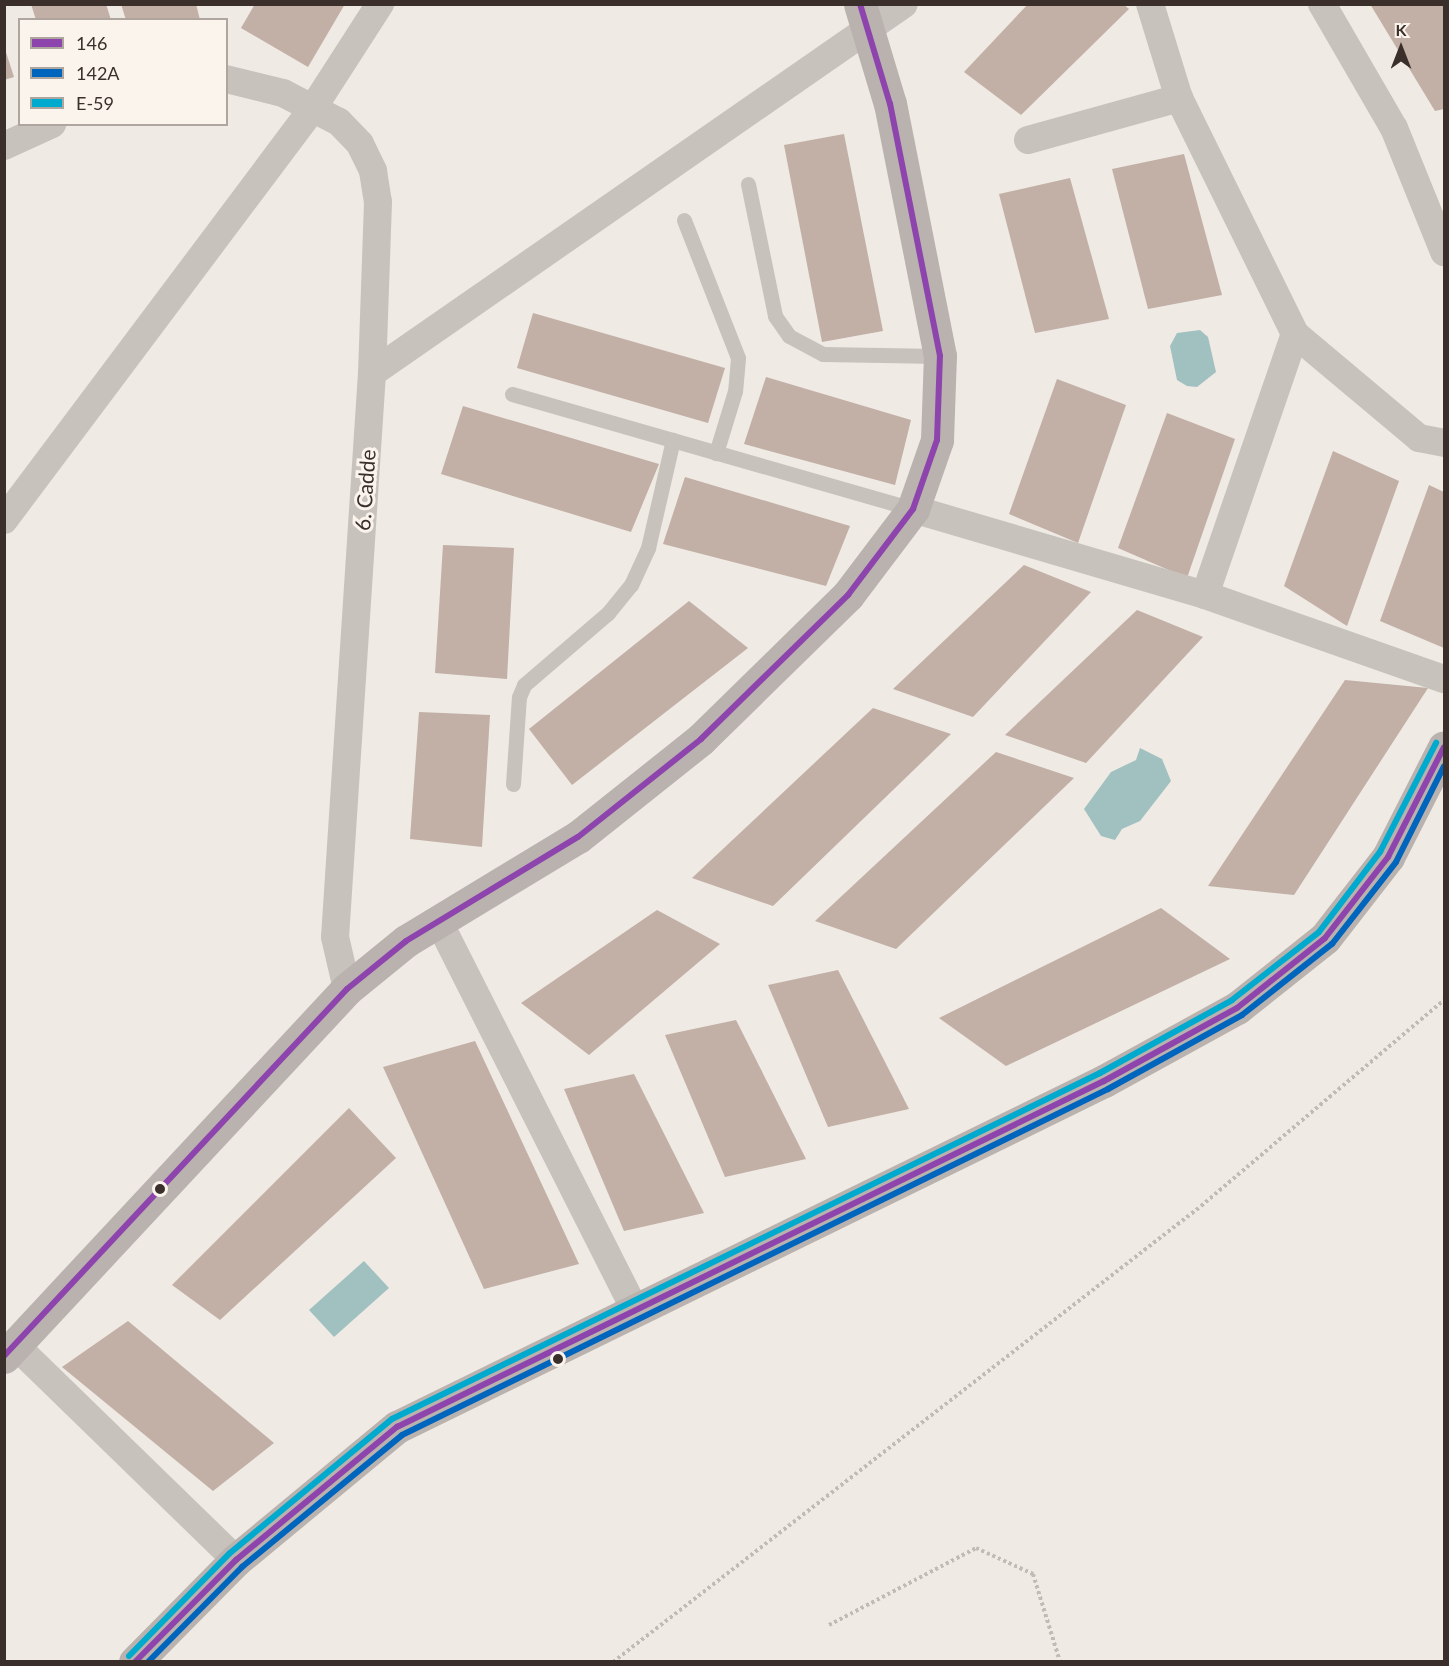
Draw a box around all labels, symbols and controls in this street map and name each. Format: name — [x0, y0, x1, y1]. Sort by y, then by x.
legend — [18, 18, 228, 126]
north arrow — [1371, 18, 1431, 78]
text: K — [1396, 20, 1406, 39]
text: 146 — [76, 32, 107, 54]
text: 142A — [76, 62, 120, 84]
text: E-59 — [76, 92, 114, 114]
street label: 6. Cadde — [350, 448, 380, 532]
unlabelled marker — [154, 1183, 166, 1195]
unlabelled marker — [552, 1353, 564, 1365]

